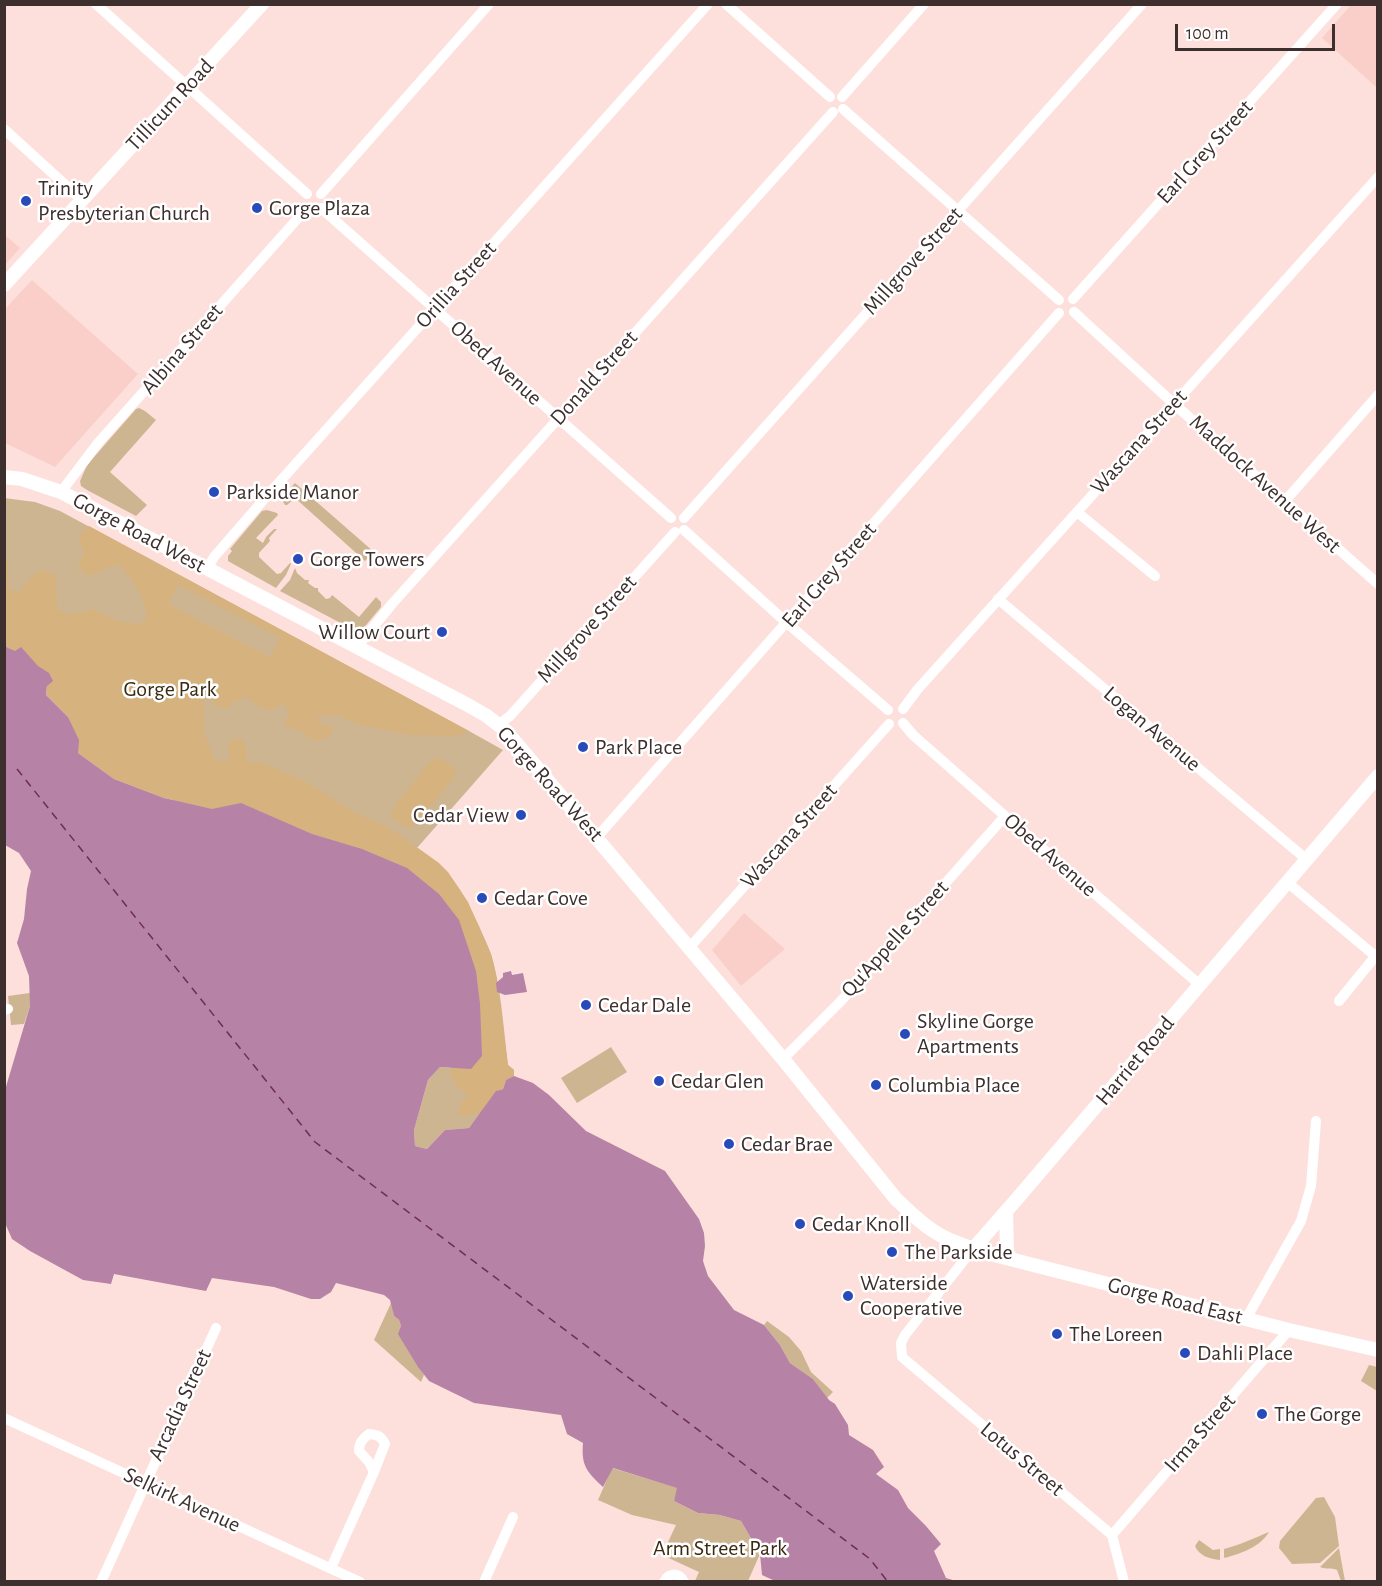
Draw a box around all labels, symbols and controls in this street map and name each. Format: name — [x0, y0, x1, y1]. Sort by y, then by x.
scale bar — [1178, 12, 1338, 50]
text: 100 m — [1186, 25, 1229, 43]
street label: Tillicum Road — [121, 53, 219, 157]
street label: Earl Grey Street — [1151, 94, 1259, 210]
place label: Trinity Presbyterian Church — [38, 175, 210, 226]
marker: Trinity Presbyterian Church — [19, 194, 33, 208]
place label: Gorge Plaza — [269, 195, 370, 221]
marker: Gorge Plaza — [250, 201, 264, 215]
street label: Millgrove Street — [858, 201, 968, 321]
street label: Orillia Street — [410, 236, 502, 334]
street label: Albina Street — [135, 298, 229, 400]
street label: Obed Avenue — [445, 315, 547, 411]
street label: Donald Street — [545, 325, 643, 431]
street label: Wascana Street — [1085, 384, 1193, 500]
street label: Maddock Avenue West — [1184, 409, 1346, 559]
place label: Parkside Manor — [226, 479, 359, 505]
marker: Parkside Manor — [207, 485, 221, 499]
street label: Gorge Road West — [68, 487, 210, 579]
street label: Earl Grey Street — [776, 517, 882, 633]
place label: Gorge Towers — [310, 546, 425, 572]
marker: Gorge Towers — [291, 552, 305, 566]
street label: Millgrove Street — [532, 569, 642, 689]
place label: Willow Court — [318, 619, 430, 645]
marker: Willow Court — [435, 625, 449, 639]
park label: Gorge Park — [124, 676, 216, 702]
street label: Logan Avenue — [1098, 681, 1206, 777]
street label: Gorge Road West — [491, 721, 609, 847]
place label: Park Place — [595, 734, 682, 760]
marker: Park Place — [576, 740, 590, 754]
street label: Wascana Street — [735, 778, 843, 894]
place label: Cedar View — [413, 802, 509, 828]
street label: Obed Avenue — [998, 807, 1102, 903]
marker: Cedar View — [514, 808, 528, 822]
street label: Qu'Appelle Street — [836, 875, 954, 1003]
place label: Cedar Cove — [494, 885, 588, 911]
marker: Cedar Cove — [475, 891, 489, 905]
place label: Cedar Dale — [598, 992, 691, 1018]
marker: Cedar Dale — [579, 998, 593, 1012]
place label: Skyline Gorge Apartments — [917, 1008, 1034, 1060]
street label: Harriet Road — [1090, 1011, 1180, 1111]
marker: Skyline Gorge Apartments — [898, 1027, 912, 1041]
place label: Cedar Glen — [671, 1068, 764, 1094]
place label: Columbia Place — [888, 1072, 1020, 1098]
marker: Cedar Glen — [652, 1074, 666, 1088]
marker: Columbia Place — [869, 1078, 883, 1092]
place label: Cedar Brae — [741, 1131, 833, 1157]
marker: Cedar Brae — [722, 1137, 736, 1151]
place label: Cedar Knoll — [812, 1211, 910, 1237]
marker: Cedar Knoll — [793, 1217, 807, 1231]
place label: The Parkside — [904, 1239, 1013, 1265]
marker: The Parkside — [885, 1245, 899, 1259]
place label: Waterside Cooperative — [860, 1270, 962, 1322]
street label: Gorge Road East — [1105, 1272, 1245, 1330]
marker: Waterside Cooperative — [841, 1289, 855, 1303]
place label: The Loreen — [1069, 1321, 1163, 1347]
marker: The Loreen — [1050, 1327, 1064, 1341]
place label: Dahli Place — [1197, 1340, 1293, 1366]
street label: Arcadia Street — [143, 1345, 217, 1465]
marker: Dahli Place — [1178, 1346, 1192, 1360]
street label: Irma Street — [1159, 1388, 1241, 1478]
place label: The Gorge — [1274, 1401, 1361, 1427]
marker: The Gorge — [1255, 1407, 1269, 1421]
street label: Lotus Street — [975, 1416, 1069, 1502]
street label: Selkirk Avenue — [119, 1461, 245, 1539]
park label: Arm Street Park — [653, 1535, 787, 1561]

